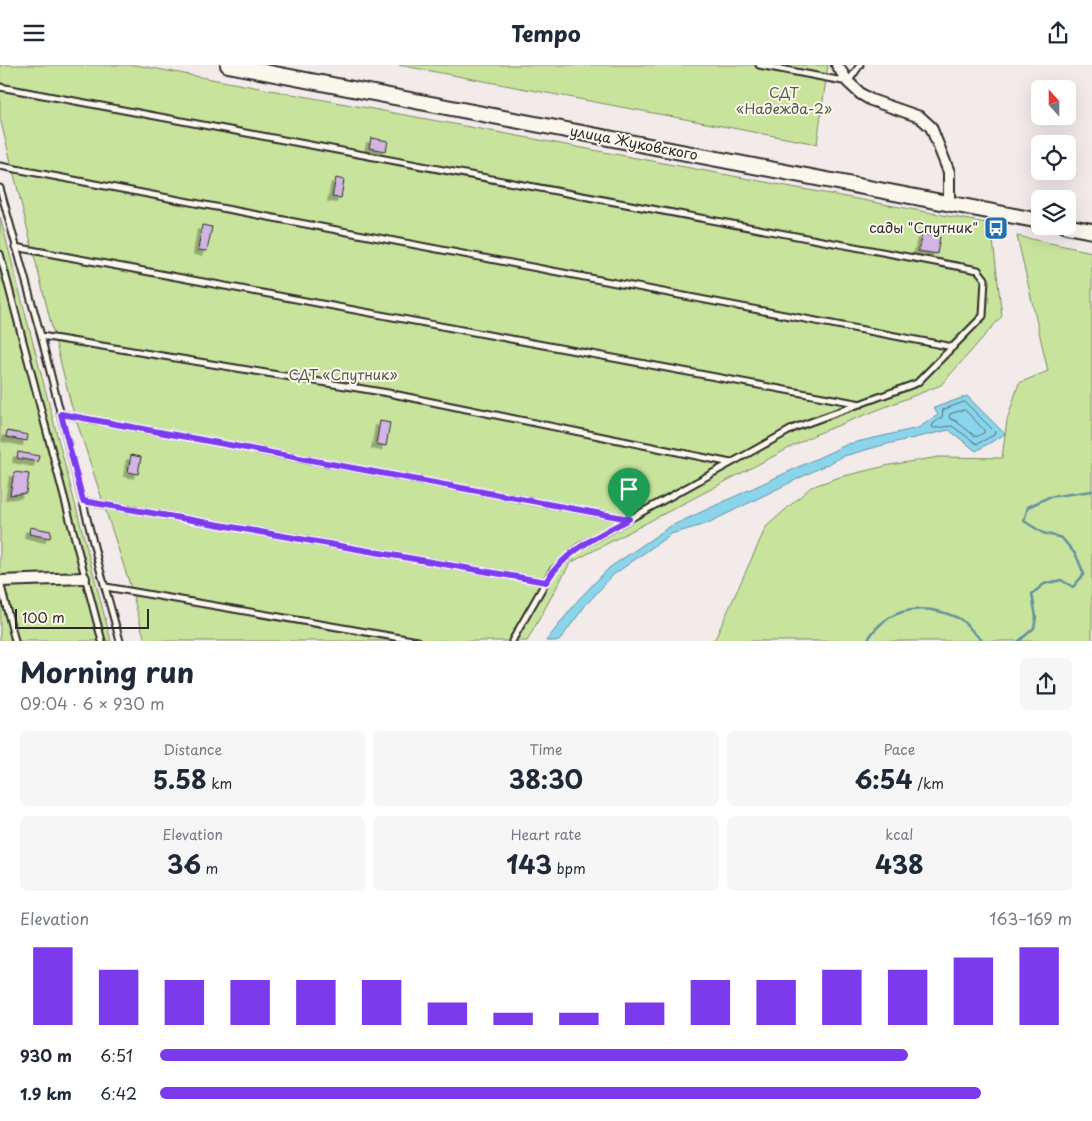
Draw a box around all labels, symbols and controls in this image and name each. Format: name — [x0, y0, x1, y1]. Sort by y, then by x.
text: Tempo — [511, 16, 581, 49]
icon: menu — [20, 19, 48, 47]
icon: share — [1044, 19, 1072, 47]
north arrow — [1031, 80, 1076, 125]
map controls — [1031, 80, 1076, 235]
park label: СДТ «Надежда-2» — [736, 82, 832, 119]
street label: улица Жуковского — [568, 120, 700, 165]
button: locate — [1031, 135, 1076, 180]
button: layers — [1031, 190, 1076, 235]
bus stop icon: сады "Спутник" — [983, 215, 1009, 241]
place label: сады "Спутник" — [869, 217, 978, 238]
park label: СДТ «Спутник» — [289, 364, 397, 385]
pin — [608, 468, 650, 519]
icon: arrive — [615, 475, 643, 503]
scale bar — [15, 606, 149, 629]
text: 100 m — [22, 607, 65, 628]
text: Morning run — [20, 650, 194, 693]
button: share — [1020, 658, 1072, 710]
text: 09:04 · 6 × 930 m — [20, 691, 164, 715]
text: Distance — [163, 739, 222, 760]
text: Time — [529, 739, 563, 760]
text: Pace — [884, 739, 915, 760]
text: 5.58 — [153, 760, 207, 798]
text: 38:30 — [509, 760, 583, 798]
text: 6:54 — [855, 760, 913, 798]
text: km — [207, 773, 232, 794]
text: /km — [913, 773, 944, 794]
text: Elevation — [162, 824, 223, 845]
text: Heart rate — [511, 824, 581, 845]
text: kcal — [885, 824, 913, 845]
text: 36 — [167, 845, 201, 883]
text: 143 — [506, 845, 552, 883]
text: 438 — [875, 845, 924, 883]
text: m — [201, 858, 218, 879]
text: bpm — [552, 858, 586, 879]
text: Elevation — [20, 906, 89, 930]
text: 163–169 m — [989, 906, 1072, 930]
text: 930 m — [20, 1043, 72, 1067]
text: 6:51 — [100, 1043, 133, 1067]
text: 1.9 km — [20, 1081, 72, 1105]
text: 6:42 — [100, 1081, 137, 1105]

